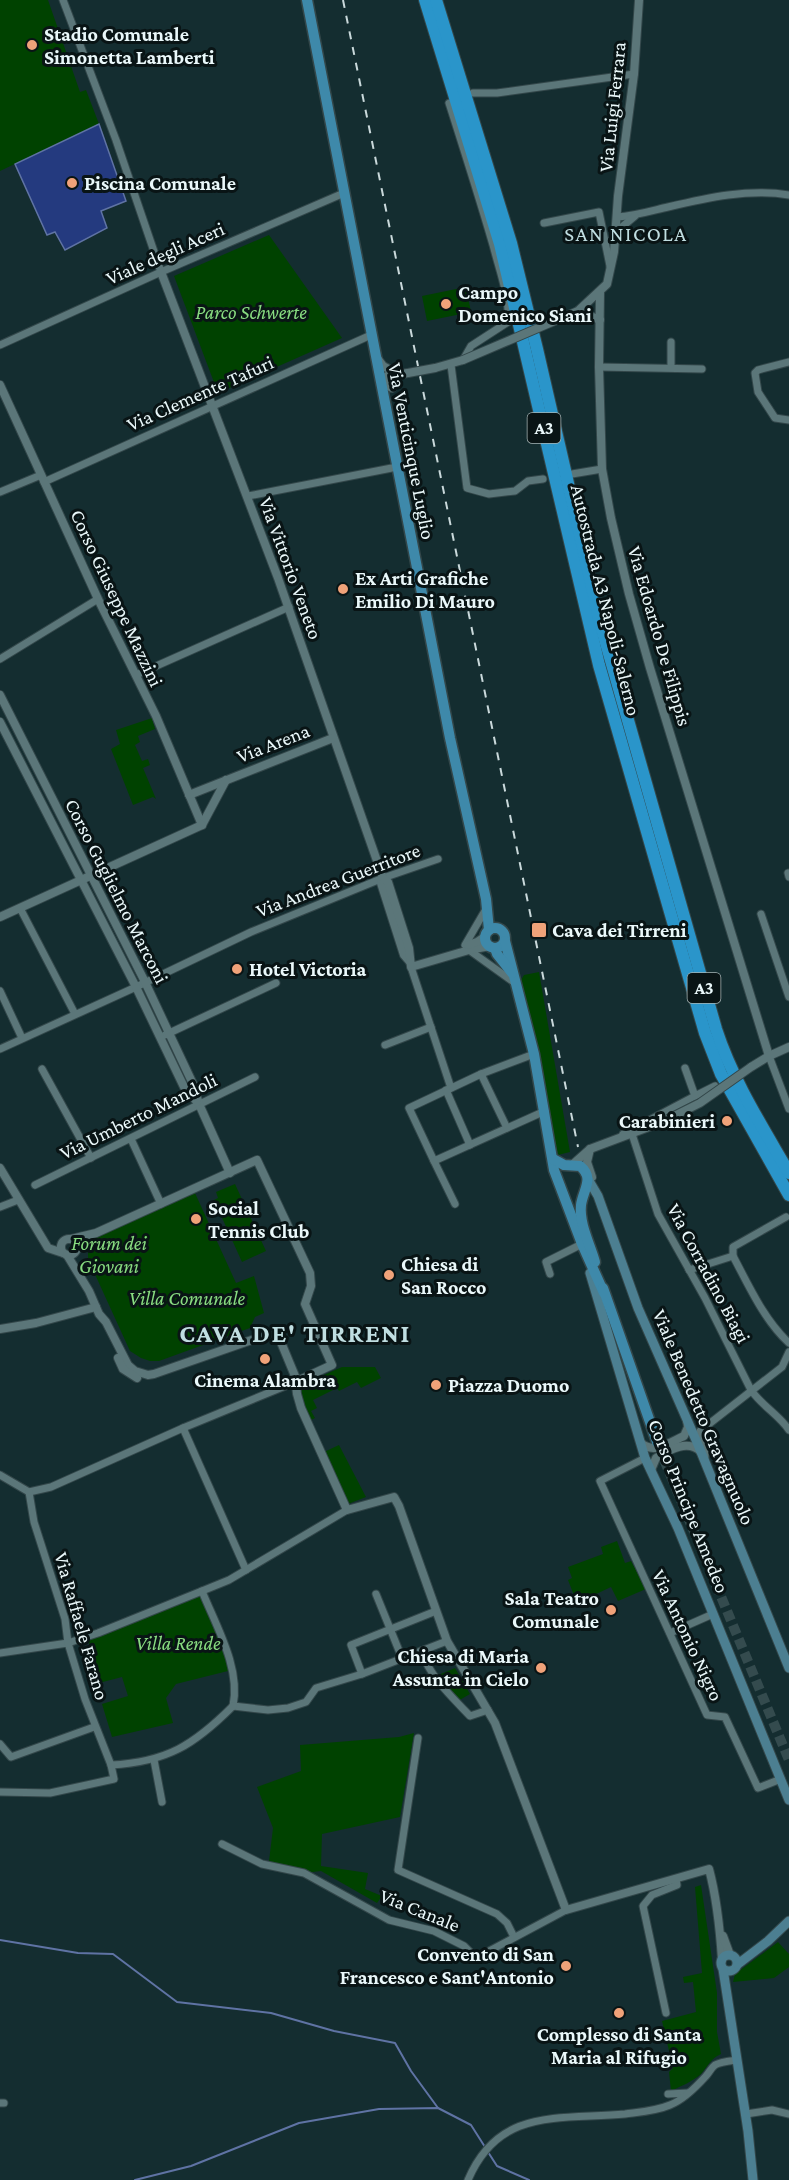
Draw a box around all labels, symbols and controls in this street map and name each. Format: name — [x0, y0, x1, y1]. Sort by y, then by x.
place label: Stadio Comunale Simonetta Lamberti — [44, 23, 215, 68]
marker: Stadio Comunale Simonetta Lamberti — [25, 38, 39, 52]
street label: Via Luigi Ferrara — [594, 41, 631, 173]
place label: Piscina Comunale — [84, 172, 236, 194]
marker: Piscina Comunale — [65, 176, 79, 190]
street label: Viale degli Aceri — [102, 217, 228, 290]
district label: SAN NICOLA — [564, 222, 688, 246]
place label: Campo Domenico Siani — [458, 281, 592, 326]
marker: Campo Domenico Siani — [439, 297, 453, 311]
park label: Parco Schwerte — [195, 301, 307, 323]
street label: Via Clemente Tafuri — [123, 351, 277, 435]
street label: Via Venticinque Luglio — [383, 361, 440, 541]
road number: A3 — [528, 413, 560, 443]
street label: Autostrada A3 Napoli-Salerno — [566, 482, 645, 718]
street label: Via Vittorio Veneto — [255, 494, 327, 642]
street label: Corso Giuseppe Mazzini — [65, 506, 168, 690]
street label: Via Edoardo De Filippis — [623, 543, 696, 729]
place label: Ex Arti Grafiche Emilio Di Mauro — [355, 567, 495, 612]
marker: Ex Arti Grafiche Emilio Di Mauro — [336, 582, 350, 596]
street label: Via Arena — [234, 719, 312, 767]
street label: Corso Guglielmo Marconi — [60, 795, 173, 987]
street label: Via Andrea Guerritore — [253, 839, 423, 921]
place label: Cava dei Tirreni — [552, 919, 687, 941]
marker: Cava dei Tirreni — [530, 921, 548, 939]
place label: Hotel Victoria — [249, 958, 367, 980]
marker: Hotel Victoria — [230, 962, 244, 976]
road number: A3 — [688, 973, 720, 1003]
street label: Via Umberto Mandoli — [56, 1068, 220, 1164]
place label: Carabinieri — [619, 1110, 715, 1132]
marker: Carabinieri — [720, 1114, 734, 1128]
place label: Social Tennis Club — [208, 1197, 310, 1242]
street label: Via Corradino Biagi — [662, 1200, 755, 1347]
marker: Social Tennis Club — [189, 1212, 203, 1226]
park label: Forum dei Giovani — [71, 1232, 147, 1277]
place label: Chiesa di San Rocco — [401, 1253, 487, 1298]
marker: Chiesa di San Rocco — [382, 1268, 396, 1282]
park label: Villa Comunale — [129, 1287, 246, 1309]
street label: Viale Benedetto Gravagnuolo — [648, 1306, 759, 1528]
district label: CAVA DE' TIRRENI — [179, 1319, 411, 1348]
marker: Cinema Alambra — [258, 1352, 272, 1366]
place label: Cinema Alambra — [194, 1369, 336, 1391]
place label: Piazza Duomo — [448, 1374, 569, 1396]
marker: Piazza Duomo — [429, 1378, 443, 1392]
street label: Corso Principe Amedeo — [643, 1416, 734, 1596]
street label: Via Raffaele Farano — [50, 1550, 114, 1702]
street label: Via Antonio Nigro — [647, 1566, 728, 1705]
place label: Sala Teatro Comunale — [505, 1587, 599, 1632]
marker: Sala Teatro Comunale — [604, 1603, 618, 1617]
park label: Villa Rende — [136, 1632, 221, 1654]
place label: Chiesa di Maria Assunta in Cielo — [392, 1645, 529, 1690]
marker: Chiesa di Maria Assunta in Cielo — [534, 1661, 548, 1675]
street label: Via Canale — [377, 1884, 463, 1936]
place label: Convento di San Francesco e Sant'Antonio — [340, 1943, 555, 1988]
marker: Convento di San Francesco e Sant'Antonio — [559, 1959, 573, 1973]
marker: Complesso di Santa Maria al Rifugio — [612, 2006, 626, 2020]
place label: Complesso di Santa Maria al Rifugio — [537, 2023, 702, 2068]

